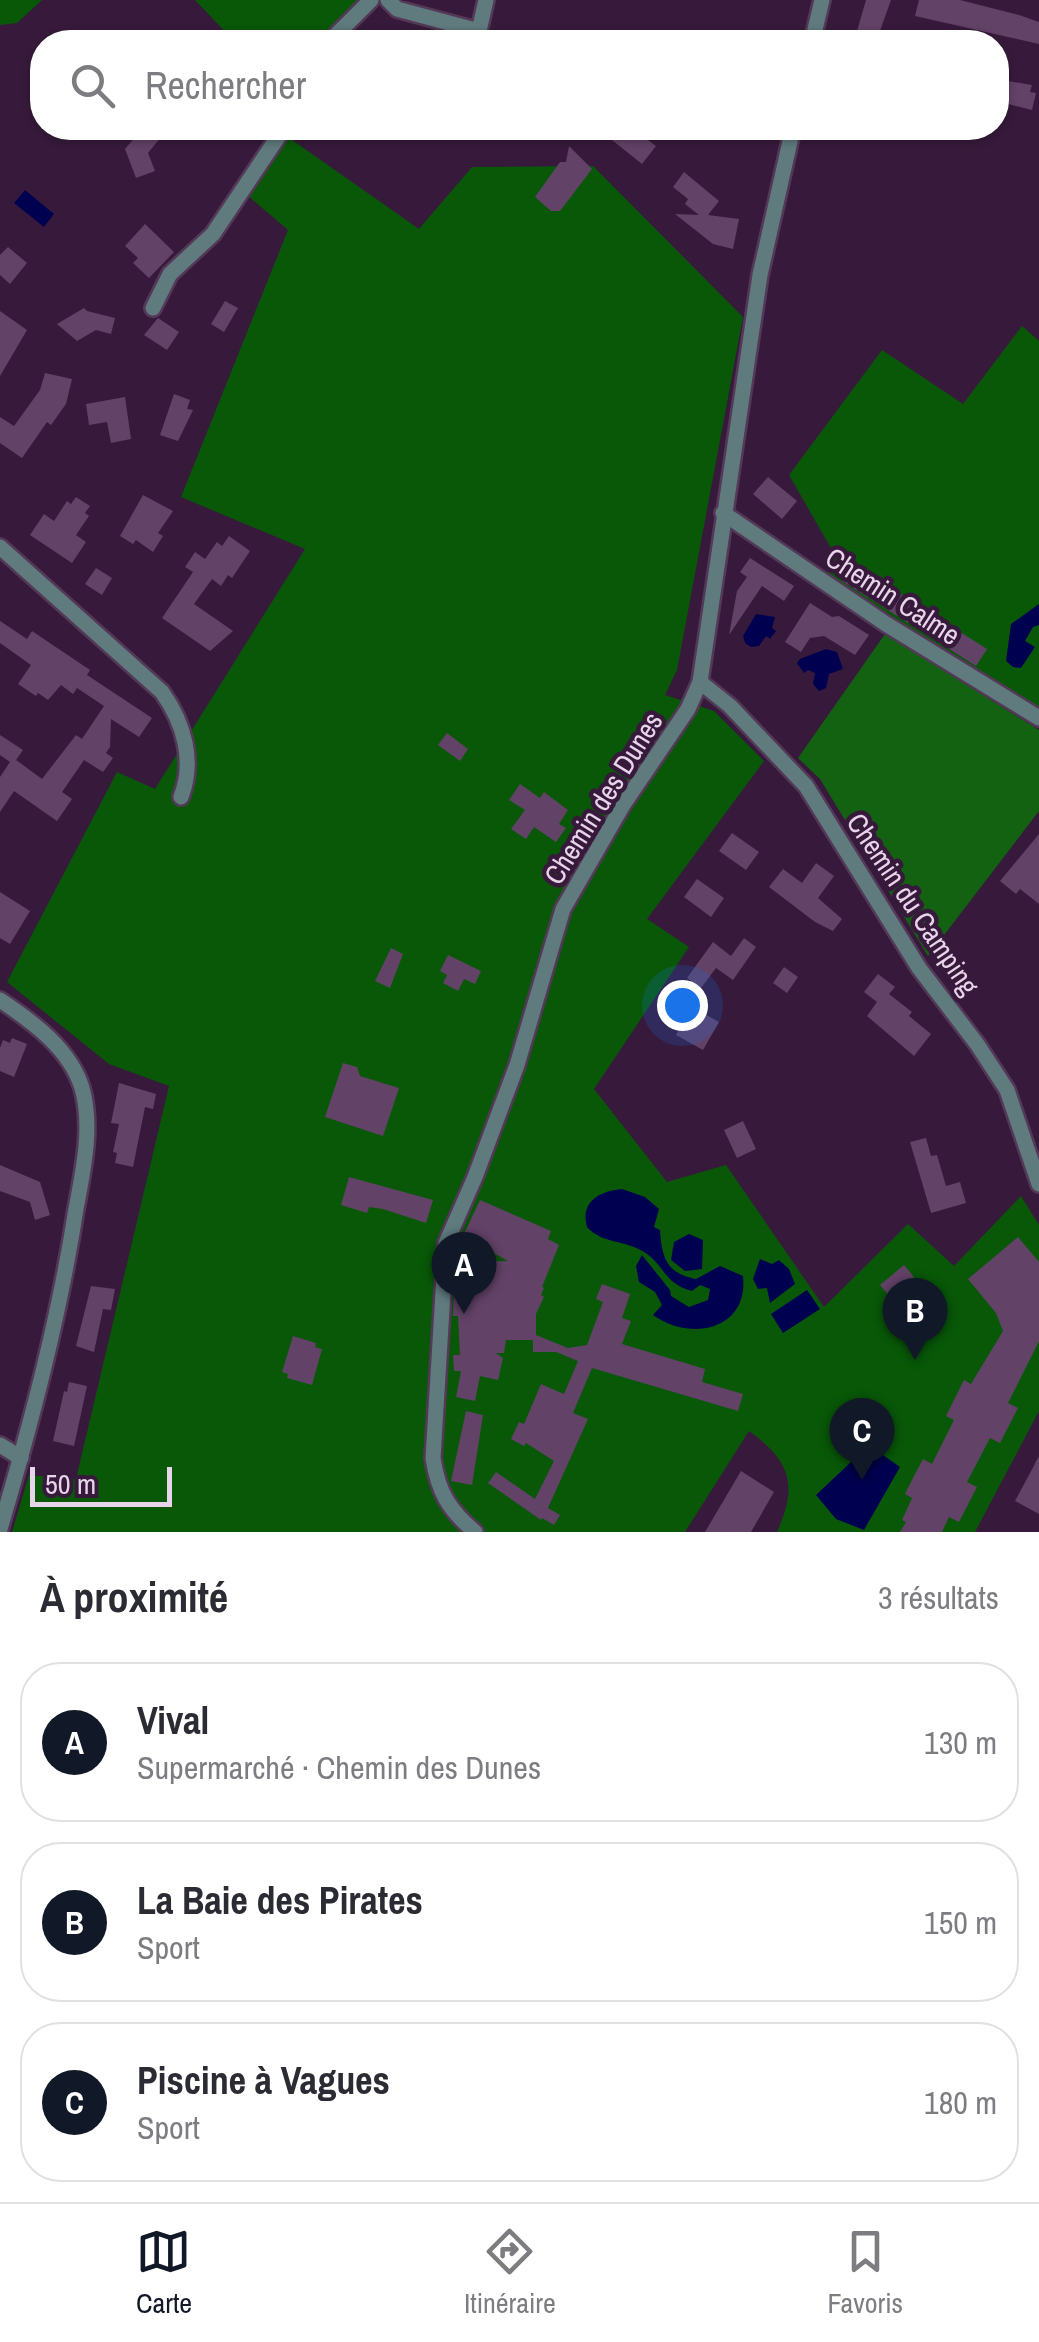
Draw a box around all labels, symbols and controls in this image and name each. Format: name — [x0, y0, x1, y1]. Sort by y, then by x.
search box — [30, 30, 1009, 140]
icon: search — [65, 58, 120, 113]
text: Rechercher — [145, 60, 306, 111]
street label: Chemin Calme — [818, 538, 968, 654]
street label: Chemin des Dunes — [535, 705, 671, 891]
street label: Chemin du Camping — [838, 806, 988, 1003]
your location — [657, 980, 708, 1031]
pin: A — [432, 1232, 496, 1314]
pin: B — [882, 1278, 948, 1360]
pin: C — [830, 1398, 894, 1480]
scale bar — [30, 1462, 172, 1506]
text: 50 m — [45, 1465, 96, 1503]
text: À proximité — [40, 1569, 228, 1625]
text: 3 résultats — [878, 1576, 999, 1619]
text: Vival — [137, 1695, 209, 1746]
text: A — [65, 1721, 84, 1764]
text: 130 m — [924, 1721, 997, 1764]
text: Supermarché · Chemin des Dunes — [137, 1746, 541, 1789]
text: La Baie des Pirates — [137, 1875, 423, 1926]
text: B — [65, 1901, 84, 1944]
text: 150 m — [924, 1901, 997, 1944]
text: Sport — [137, 1926, 200, 1969]
text: Piscine à Vagues — [137, 2055, 390, 2106]
text: C — [65, 2081, 84, 2124]
text: 180 m — [924, 2081, 997, 2124]
text: Sport — [137, 2106, 200, 2149]
tab: Carte — [136, 2224, 192, 2322]
tab: Itinéraire — [464, 2224, 556, 2322]
tab: Favoris — [828, 2224, 903, 2322]

